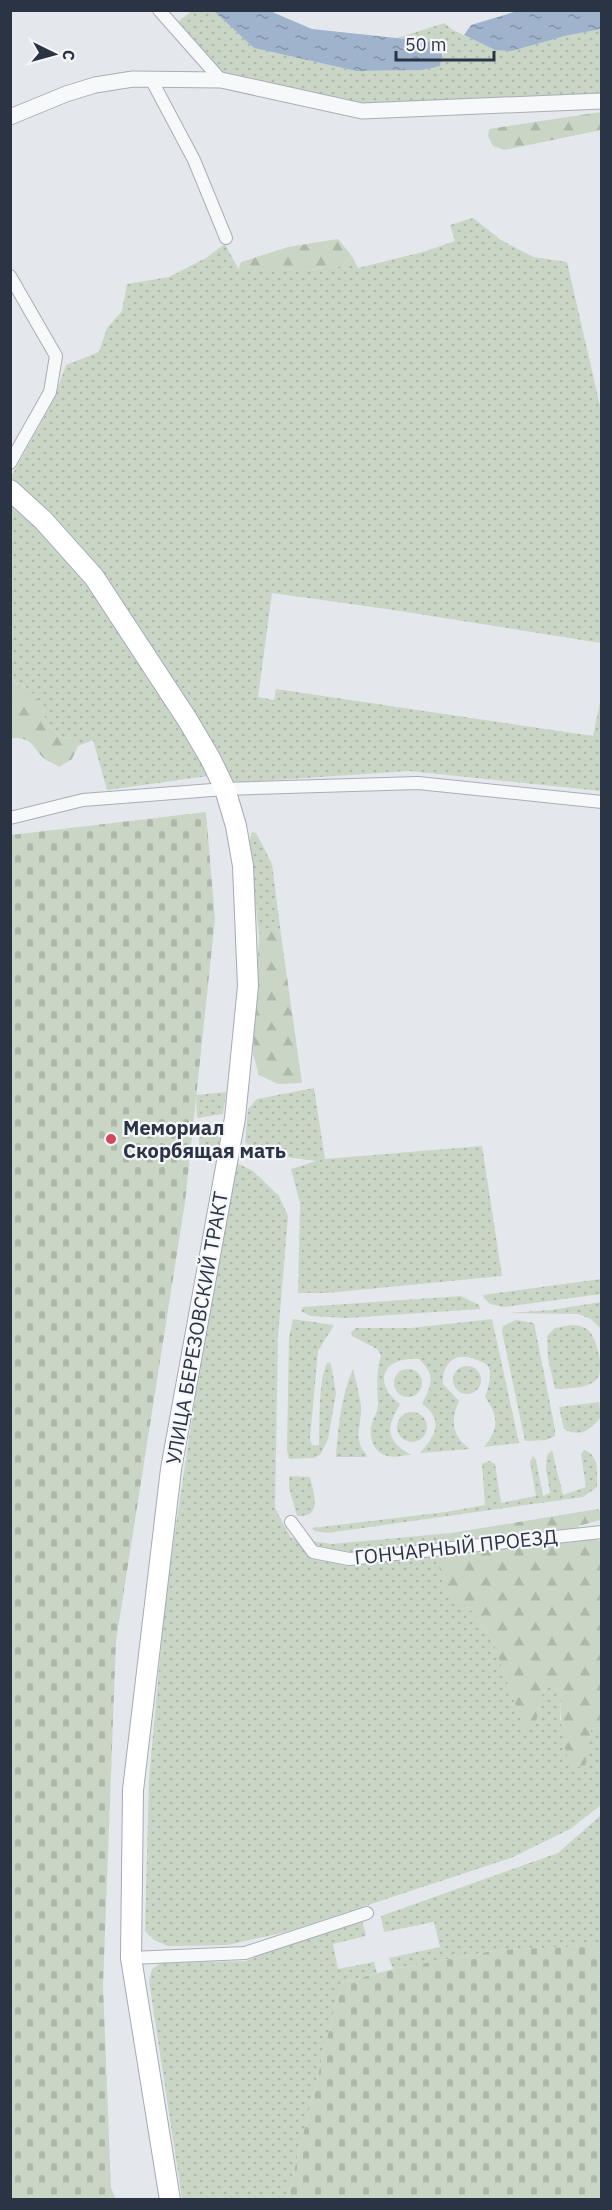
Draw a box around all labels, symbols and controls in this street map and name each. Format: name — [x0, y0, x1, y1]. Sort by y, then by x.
north arrow — [24, 24, 84, 84]
scale bar — [396, 24, 494, 62]
text: 50 m — [405, 33, 447, 56]
text: С — [59, 49, 79, 61]
place label: Мемориал Скорбящая мать — [123, 1114, 286, 1164]
marker: Мемориал Скорбящая мать — [104, 1132, 118, 1146]
street label: УЛИЦА БЕРЕЗОВСКИЙ ТРАКТ — [159, 1189, 234, 1467]
street label: ГОНЧАРНЫЙ ПРОЕЗД — [353, 1522, 559, 1571]

